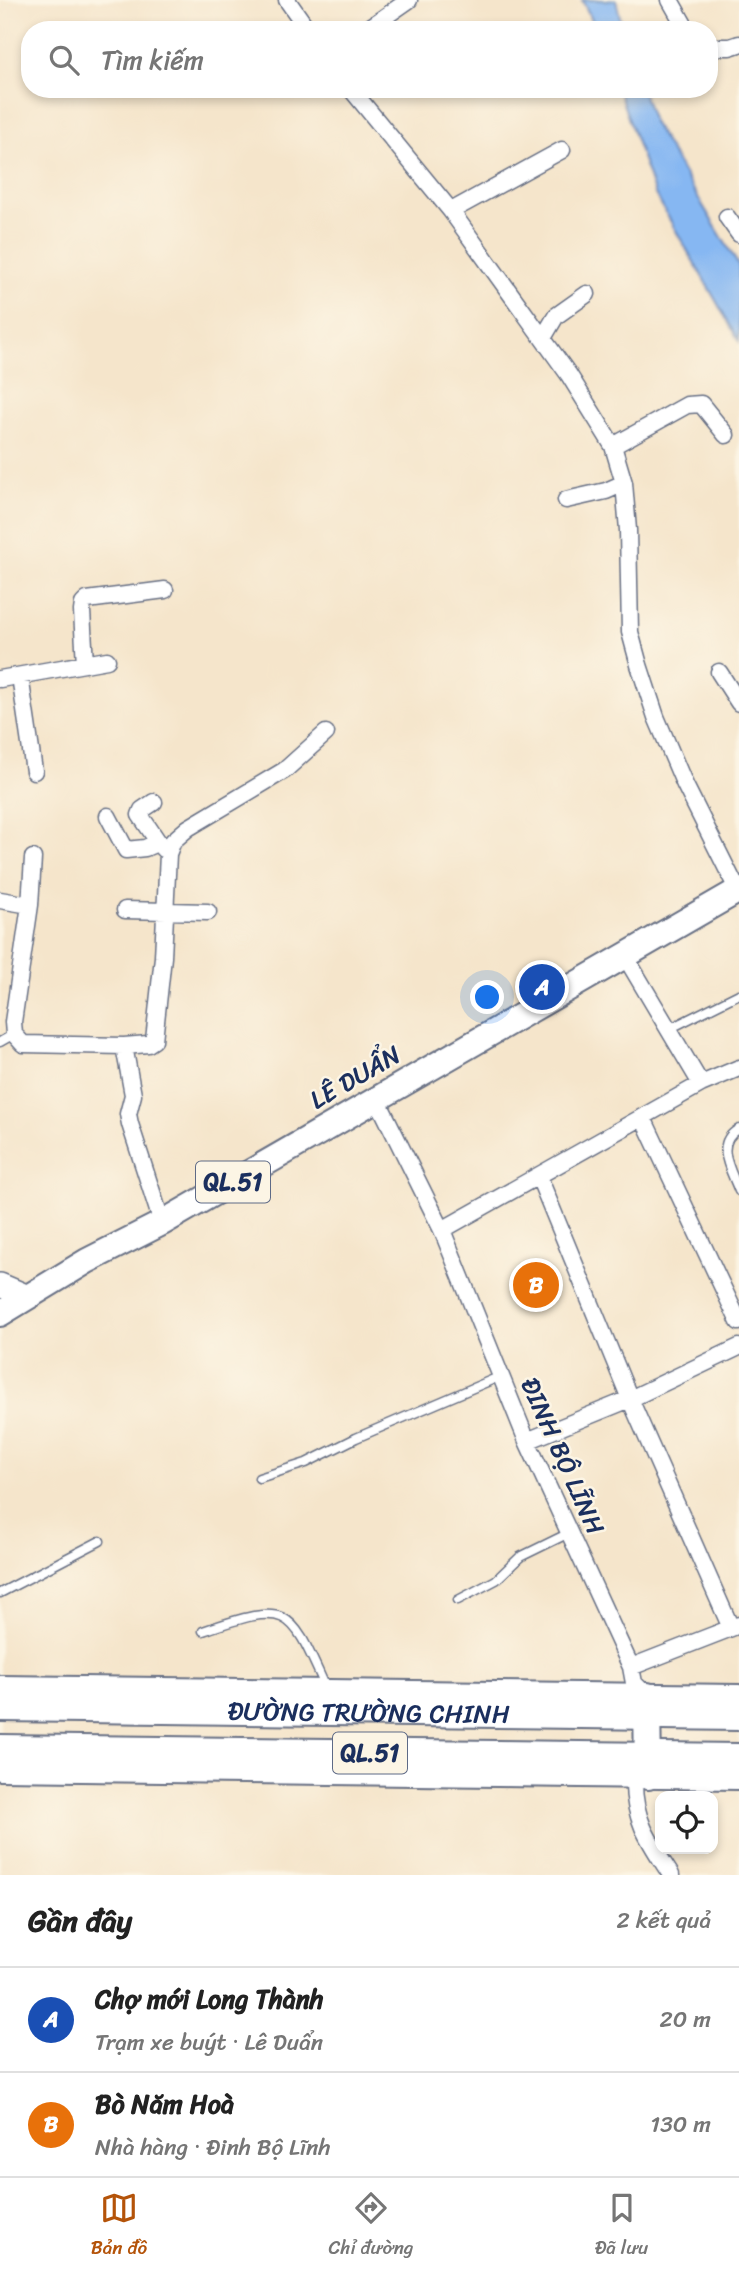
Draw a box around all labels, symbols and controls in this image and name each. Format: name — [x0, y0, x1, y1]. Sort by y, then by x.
search box — [21, 21, 718, 98]
text: Tìm kiếm — [101, 37, 204, 83]
icon: search — [45, 41, 83, 79]
pin: A — [519, 961, 565, 1013]
your location — [470, 980, 504, 1014]
street label: LÊ DUẨN — [300, 1032, 410, 1122]
road number: QL.51 — [196, 1162, 270, 1202]
pin: B — [513, 1259, 559, 1311]
street label: ĐINH BỘ LĨNH — [508, 1370, 618, 1542]
street label: ĐƯỜNG TRƯỜNG CHINH — [228, 1688, 510, 1737]
road number: QL.51 — [333, 1732, 407, 1773]
map controls — [655, 1791, 718, 1854]
button: locate — [655, 1791, 718, 1854]
text: Gần đây — [28, 1894, 132, 1948]
text: 2 kết quả — [617, 1900, 711, 1941]
text: Chợ mới Long Thành — [95, 1976, 323, 2022]
text: A — [43, 1999, 59, 2040]
text: 20 m — [660, 1999, 711, 2040]
text: Trạm xe buýt · Lê Duẩn — [95, 2022, 323, 2063]
text: Bò Năm Hoà — [95, 2081, 234, 2127]
text: B — [44, 2104, 58, 2145]
text: 130 m — [650, 2104, 711, 2145]
text: Nhà hàng · Đinh Bộ Lĩnh — [95, 2127, 330, 2168]
tab: Bản đồ — [91, 2189, 147, 2264]
tab: Chỉ đường — [329, 2189, 413, 2264]
tab: Đã lưu — [595, 2189, 648, 2264]

